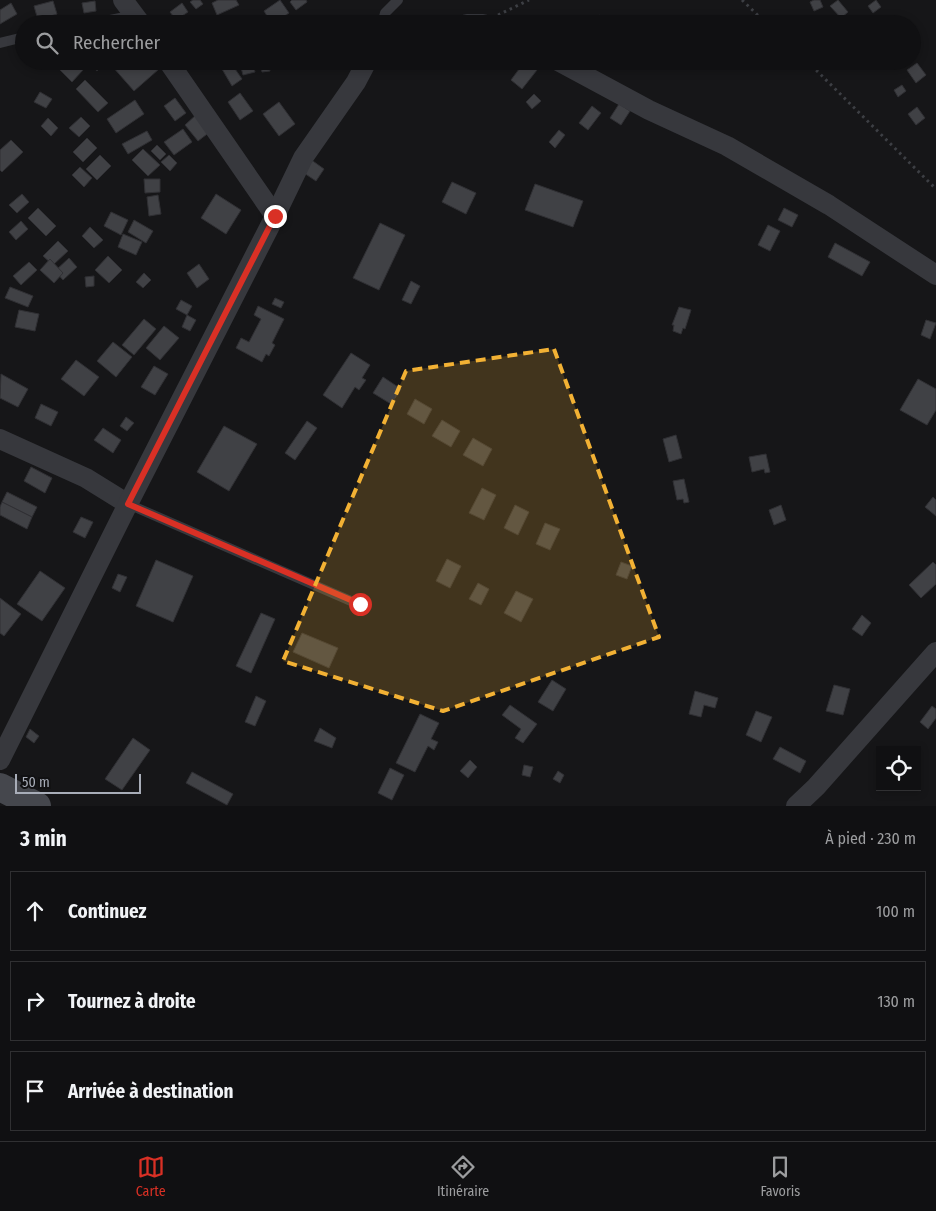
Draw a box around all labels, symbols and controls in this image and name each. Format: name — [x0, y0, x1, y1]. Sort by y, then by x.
search box — [15, 15, 921, 70]
icon: search — [33, 29, 61, 57]
text: Rechercher — [73, 31, 160, 54]
route end — [264, 205, 287, 228]
route start — [349, 593, 372, 616]
map controls — [876, 746, 921, 791]
button: locate — [876, 746, 921, 791]
scale bar — [15, 771, 141, 794]
text: 50 m — [22, 774, 50, 791]
text: 3 min — [20, 826, 67, 852]
text: À pied · 230 m — [825, 829, 916, 848]
icon: ahead — [21, 897, 49, 925]
text: Continuez — [68, 900, 147, 923]
text: 100 m — [876, 902, 915, 921]
icon: right — [21, 987, 49, 1015]
text: Tournez à droite — [68, 990, 196, 1013]
text: 130 m — [877, 992, 915, 1011]
icon: arrive — [21, 1077, 49, 1105]
text: Arrivée à destination — [68, 1080, 234, 1103]
tab: Carte — [136, 1153, 166, 1200]
tab: Itinéraire — [437, 1153, 489, 1200]
tab: Favoris — [760, 1153, 800, 1200]

